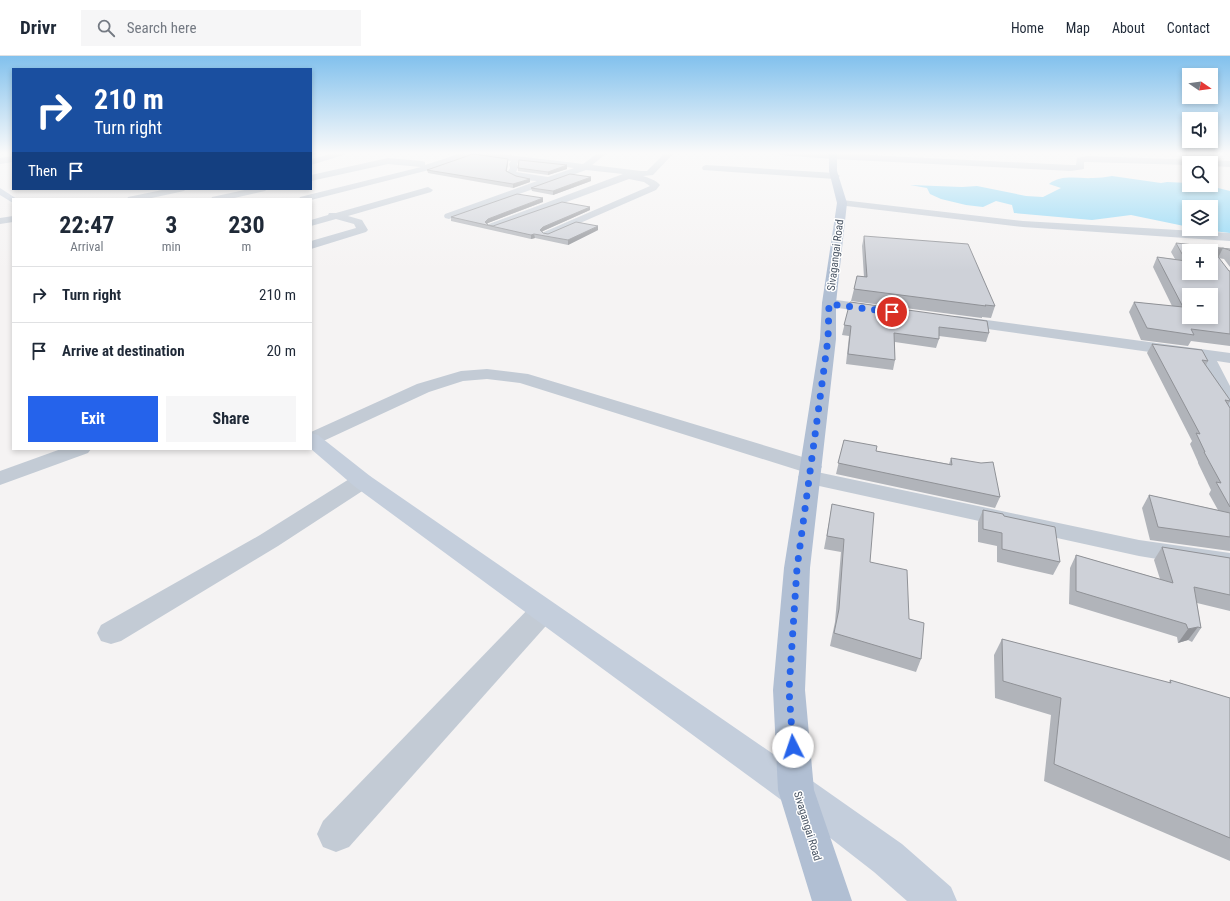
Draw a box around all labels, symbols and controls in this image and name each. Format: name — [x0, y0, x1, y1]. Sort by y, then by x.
search box — [81, 10, 361, 46]
text: Drivr — [20, 16, 57, 39]
icon: search — [95, 17, 117, 39]
text: Search here — [127, 19, 196, 37]
text: Home — [1011, 20, 1044, 36]
text: Map — [1066, 20, 1090, 36]
text: About — [1112, 20, 1145, 36]
text: Contact — [1167, 20, 1210, 36]
north arrow — [1182, 68, 1218, 104]
map controls — [1182, 68, 1218, 324]
text: 210 m — [94, 83, 164, 116]
icon: right — [28, 84, 80, 136]
button: sound — [1182, 112, 1218, 148]
text: Turn right — [94, 117, 162, 138]
button: search — [1182, 156, 1218, 192]
icon: arrive — [65, 160, 87, 182]
text: Then — [28, 162, 57, 180]
button: layers — [1182, 200, 1218, 236]
text: 22:47 — [59, 211, 114, 239]
text: 3 — [165, 211, 177, 239]
text: 230 — [228, 211, 265, 239]
street label: Sivagangai Road — [825, 219, 846, 292]
text: Arrival — [70, 239, 103, 254]
text: min — [162, 239, 181, 254]
text: m — [242, 239, 251, 254]
button: + — [1182, 244, 1218, 280]
icon: right — [28, 284, 50, 306]
text: Turn right — [62, 286, 121, 304]
text: 210 m — [259, 286, 296, 304]
button: − — [1182, 288, 1218, 324]
pin — [875, 295, 909, 329]
icon: arrive — [881, 301, 903, 323]
icon: arrive — [28, 340, 50, 362]
text: Arrive at destination — [62, 342, 185, 360]
text: 20 m — [266, 342, 296, 360]
button: Exit — [28, 396, 158, 442]
button: Share — [166, 396, 296, 442]
position arrow — [772, 726, 814, 768]
street label: Sivagangai Road — [791, 790, 824, 862]

